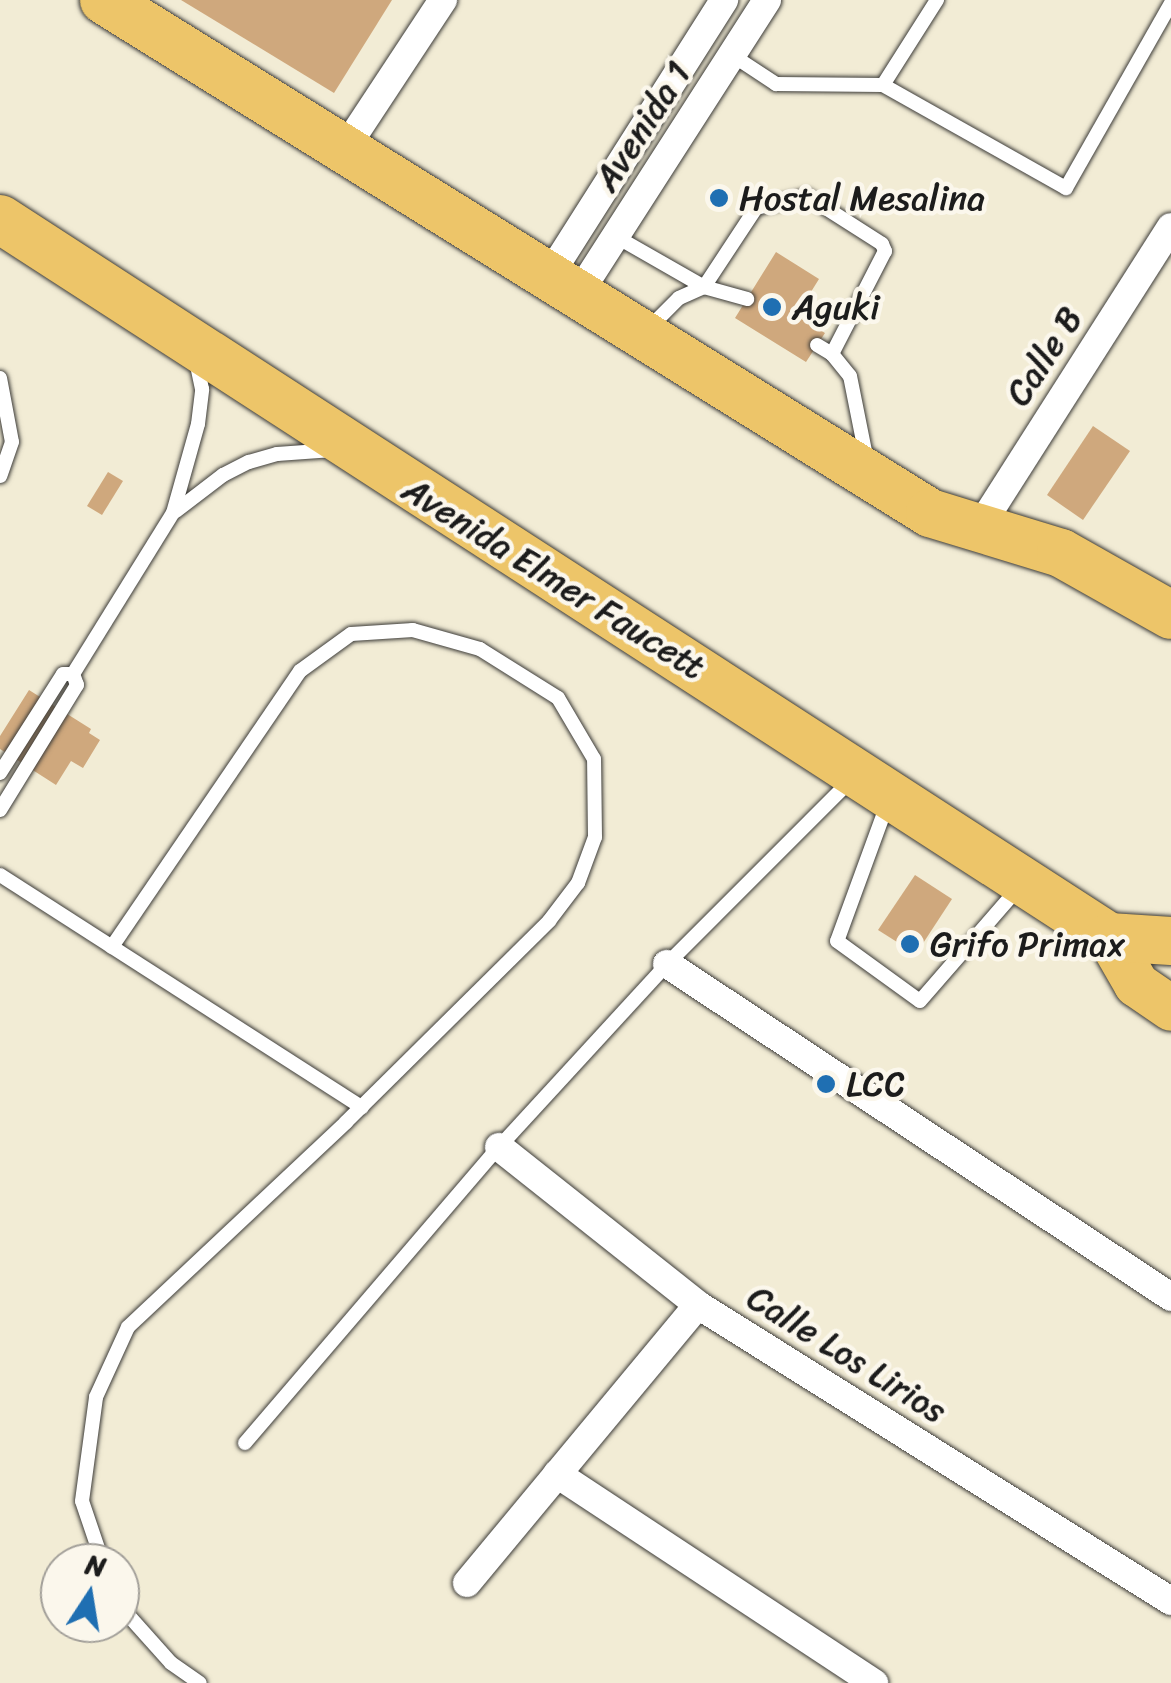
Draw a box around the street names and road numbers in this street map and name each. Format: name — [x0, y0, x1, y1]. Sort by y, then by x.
street label: Avenida 1 — [585, 53, 699, 199]
street label: Calle B — [997, 299, 1091, 413]
street label: Avenida Elmer Faucett — [396, 468, 712, 688]
street label: Calle Los Lirios — [739, 1276, 955, 1432]

